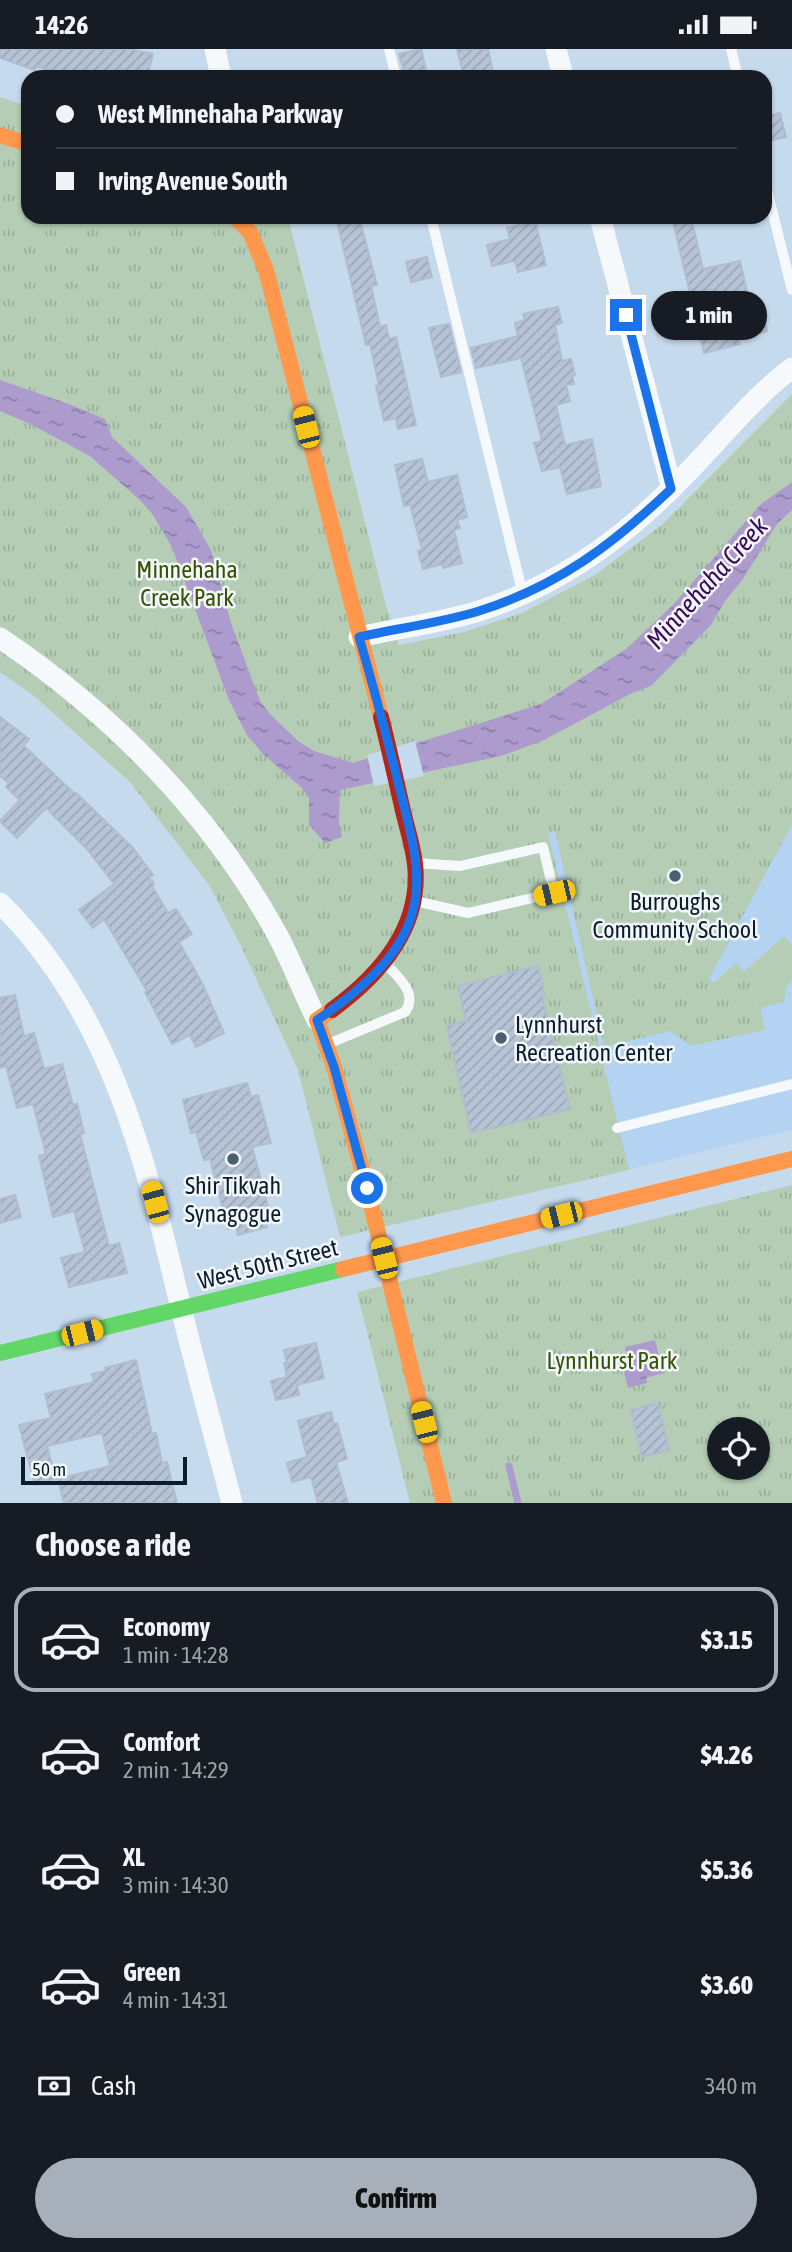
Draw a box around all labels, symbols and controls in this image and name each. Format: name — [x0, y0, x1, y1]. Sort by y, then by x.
text: 14:26 — [35, 10, 89, 40]
text: West Minnehaha Parkway — [98, 99, 343, 129]
text: Irving Avenue South — [98, 166, 288, 196]
callout: 1 min — [650, 291, 766, 339]
route end — [610, 299, 642, 331]
text: 1 min — [686, 302, 732, 328]
car — [291, 404, 322, 450]
water label: Minnehaha Creek — [640, 511, 774, 655]
park label: Minnehaha Creek Park — [136, 556, 238, 611]
marker: Burroughs Community School — [667, 868, 683, 884]
car — [532, 878, 577, 908]
place label: Burroughs Community School — [593, 888, 758, 943]
place label: Lynnhurst Recreation Center — [515, 1011, 673, 1066]
marker: Lynnhurst Recreation Center — [493, 1030, 509, 1046]
marker: Shir Tikvah Synagogue — [225, 1151, 241, 1167]
place label: Shir Tikvah Synagogue — [185, 1172, 281, 1227]
route start — [351, 1172, 383, 1204]
car — [140, 1179, 171, 1225]
car — [539, 1200, 584, 1230]
street label: West 50th Street — [195, 1234, 341, 1294]
car — [369, 1235, 400, 1281]
car — [60, 1318, 105, 1348]
park label: Lynnhurst Park — [547, 1347, 678, 1374]
car — [409, 1399, 440, 1445]
map controls — [707, 1417, 770, 1480]
button: locate — [707, 1417, 770, 1480]
scale bar — [21, 1454, 187, 1486]
text: 50 m — [32, 1458, 66, 1480]
text: Choose a ride — [35, 1526, 191, 1563]
icon: car — [39, 1608, 102, 1671]
text: Economy — [123, 1612, 210, 1642]
text: $3.15 — [701, 1625, 753, 1655]
text: 1 min · 14:28 — [123, 1642, 229, 1668]
icon: car — [39, 1723, 102, 1786]
text: Comfort — [123, 1727, 200, 1757]
text: $4.26 — [701, 1740, 753, 1770]
text: 2 min · 14:29 — [123, 1757, 229, 1783]
icon: car — [39, 1838, 102, 1901]
text: XL — [123, 1842, 145, 1872]
text: $5.36 — [701, 1855, 753, 1885]
text: 3 min · 14:30 — [123, 1872, 229, 1898]
icon: car — [39, 1953, 102, 2016]
text: Green — [123, 1957, 181, 1987]
text: $3.60 — [701, 1970, 753, 2000]
text: 4 min · 14:31 — [123, 1987, 229, 2013]
icon: cash — [35, 2067, 73, 2105]
text: Cash — [91, 2071, 137, 2101]
text: 340 m — [705, 2073, 757, 2099]
button: Confirm — [35, 2158, 757, 2238]

